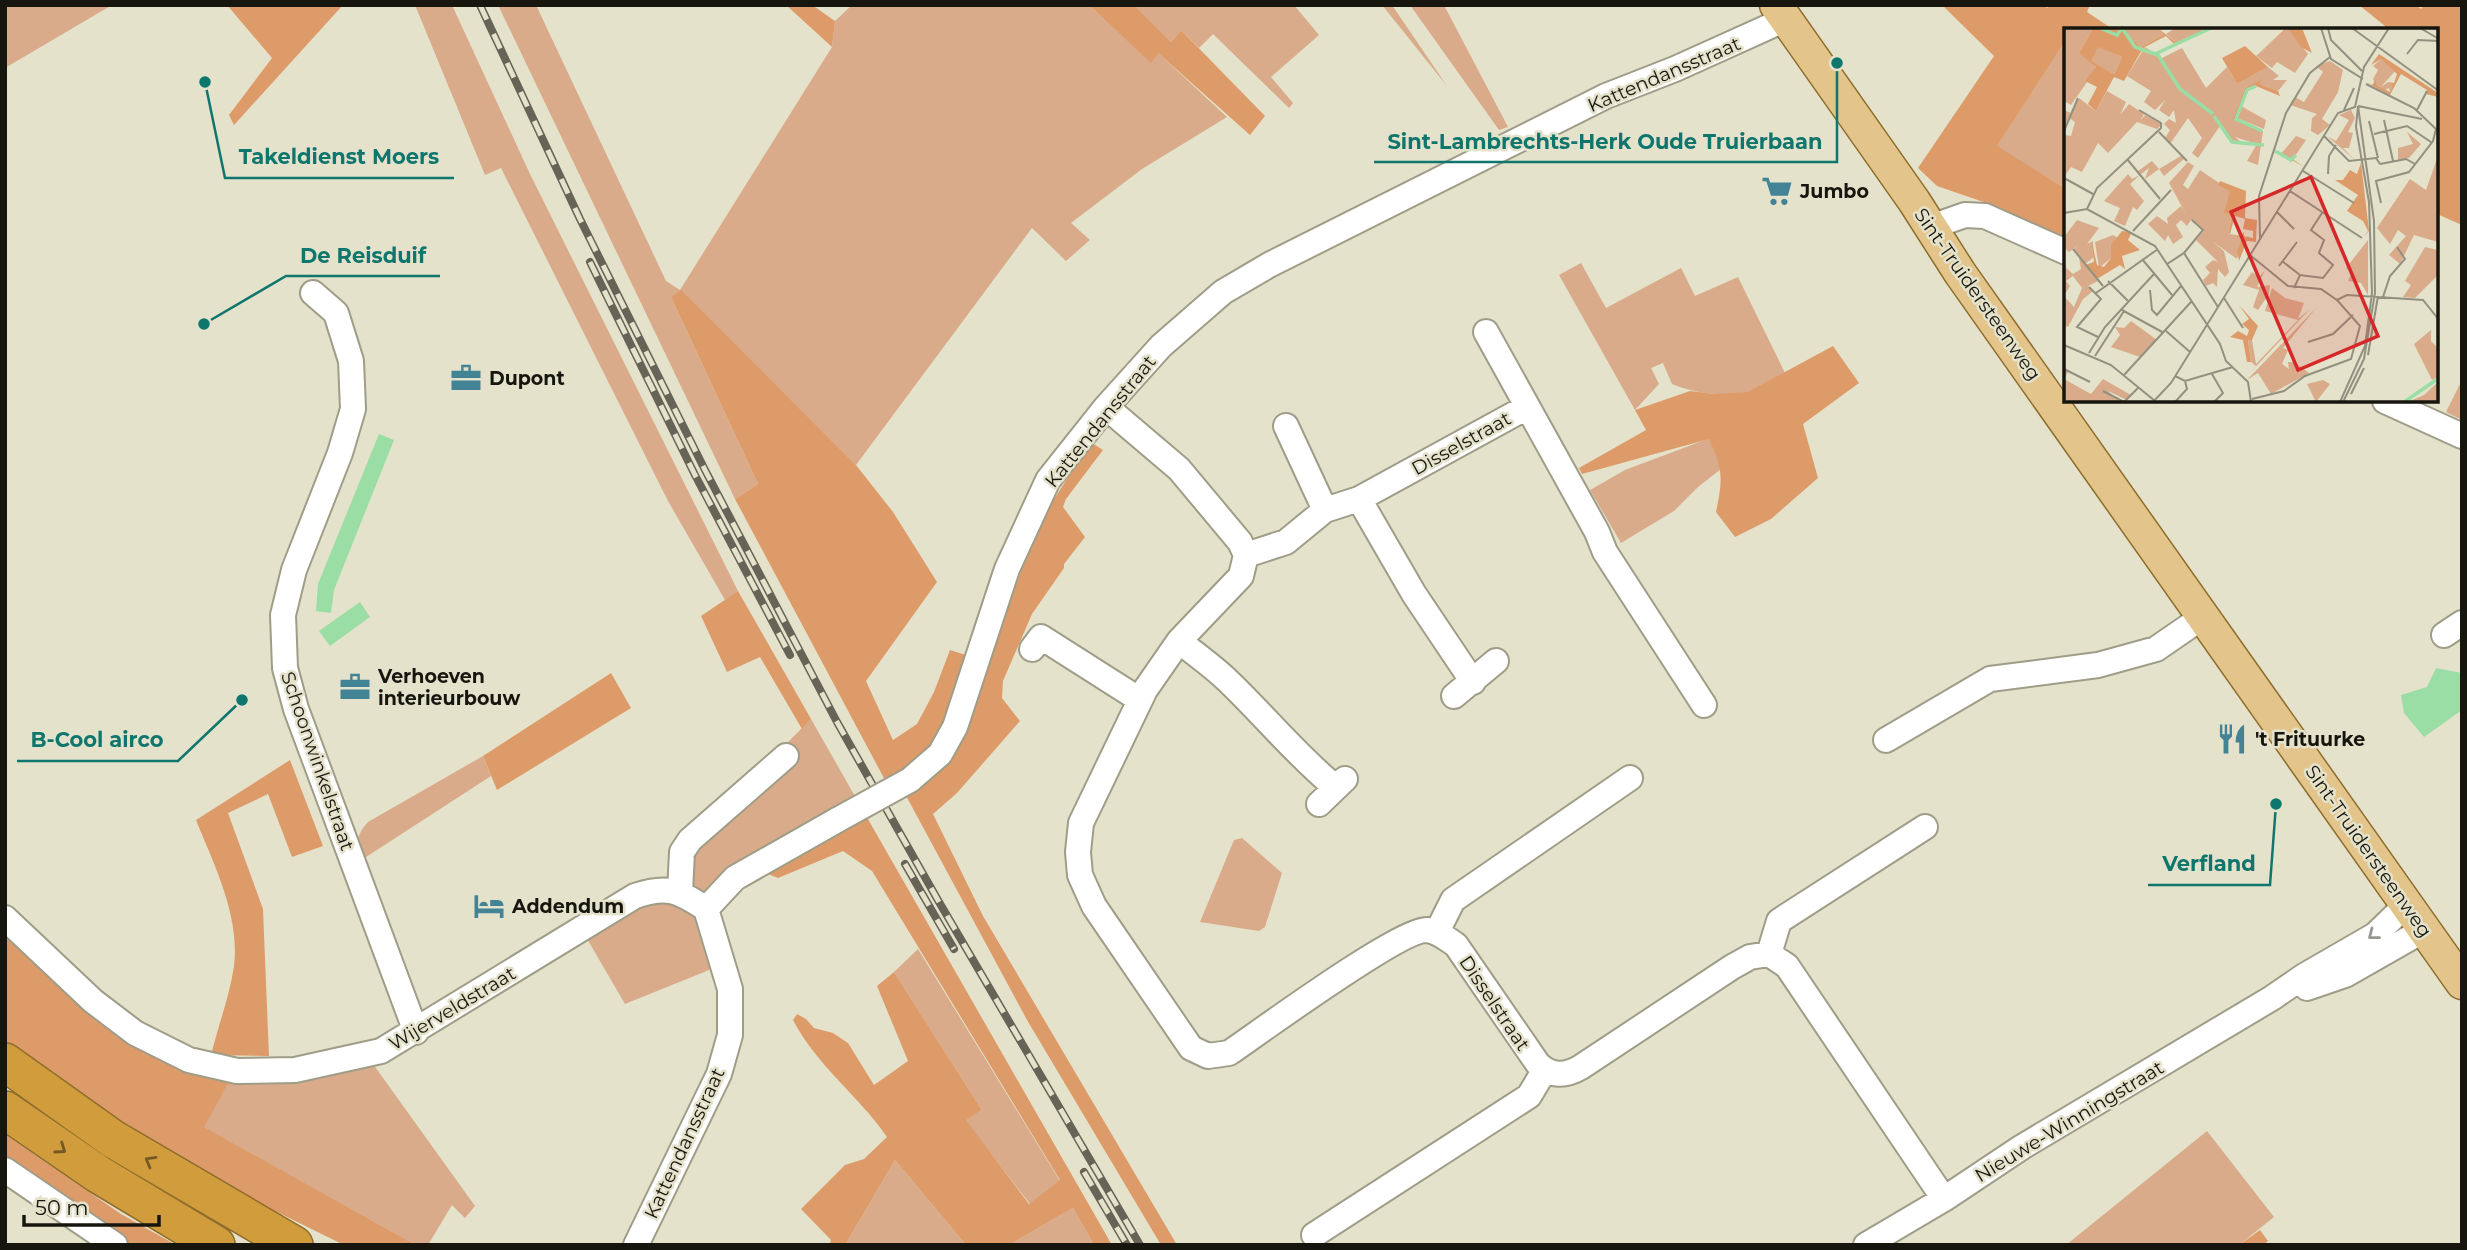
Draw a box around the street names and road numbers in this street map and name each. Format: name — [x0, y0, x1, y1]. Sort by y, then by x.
street label: Kattendansstraat — [1584, 32, 1744, 117]
street label: Sint-Truidersteenweg — [1909, 204, 2046, 385]
street label: Kattendansstraat — [1040, 350, 1161, 492]
street label: Disselstraat — [1408, 407, 1515, 480]
street label: Schoonwinkelstraat — [276, 669, 359, 854]
street label: Sint-Truidersteenweg — [2300, 761, 2437, 942]
street label: Disselstraat — [1454, 951, 1535, 1056]
street label: Wijerveldstraat — [385, 961, 520, 1055]
street label: Nieuwe-Winningstraat — [1971, 1056, 2168, 1187]
street label: Kattendansstraat — [639, 1064, 730, 1222]

